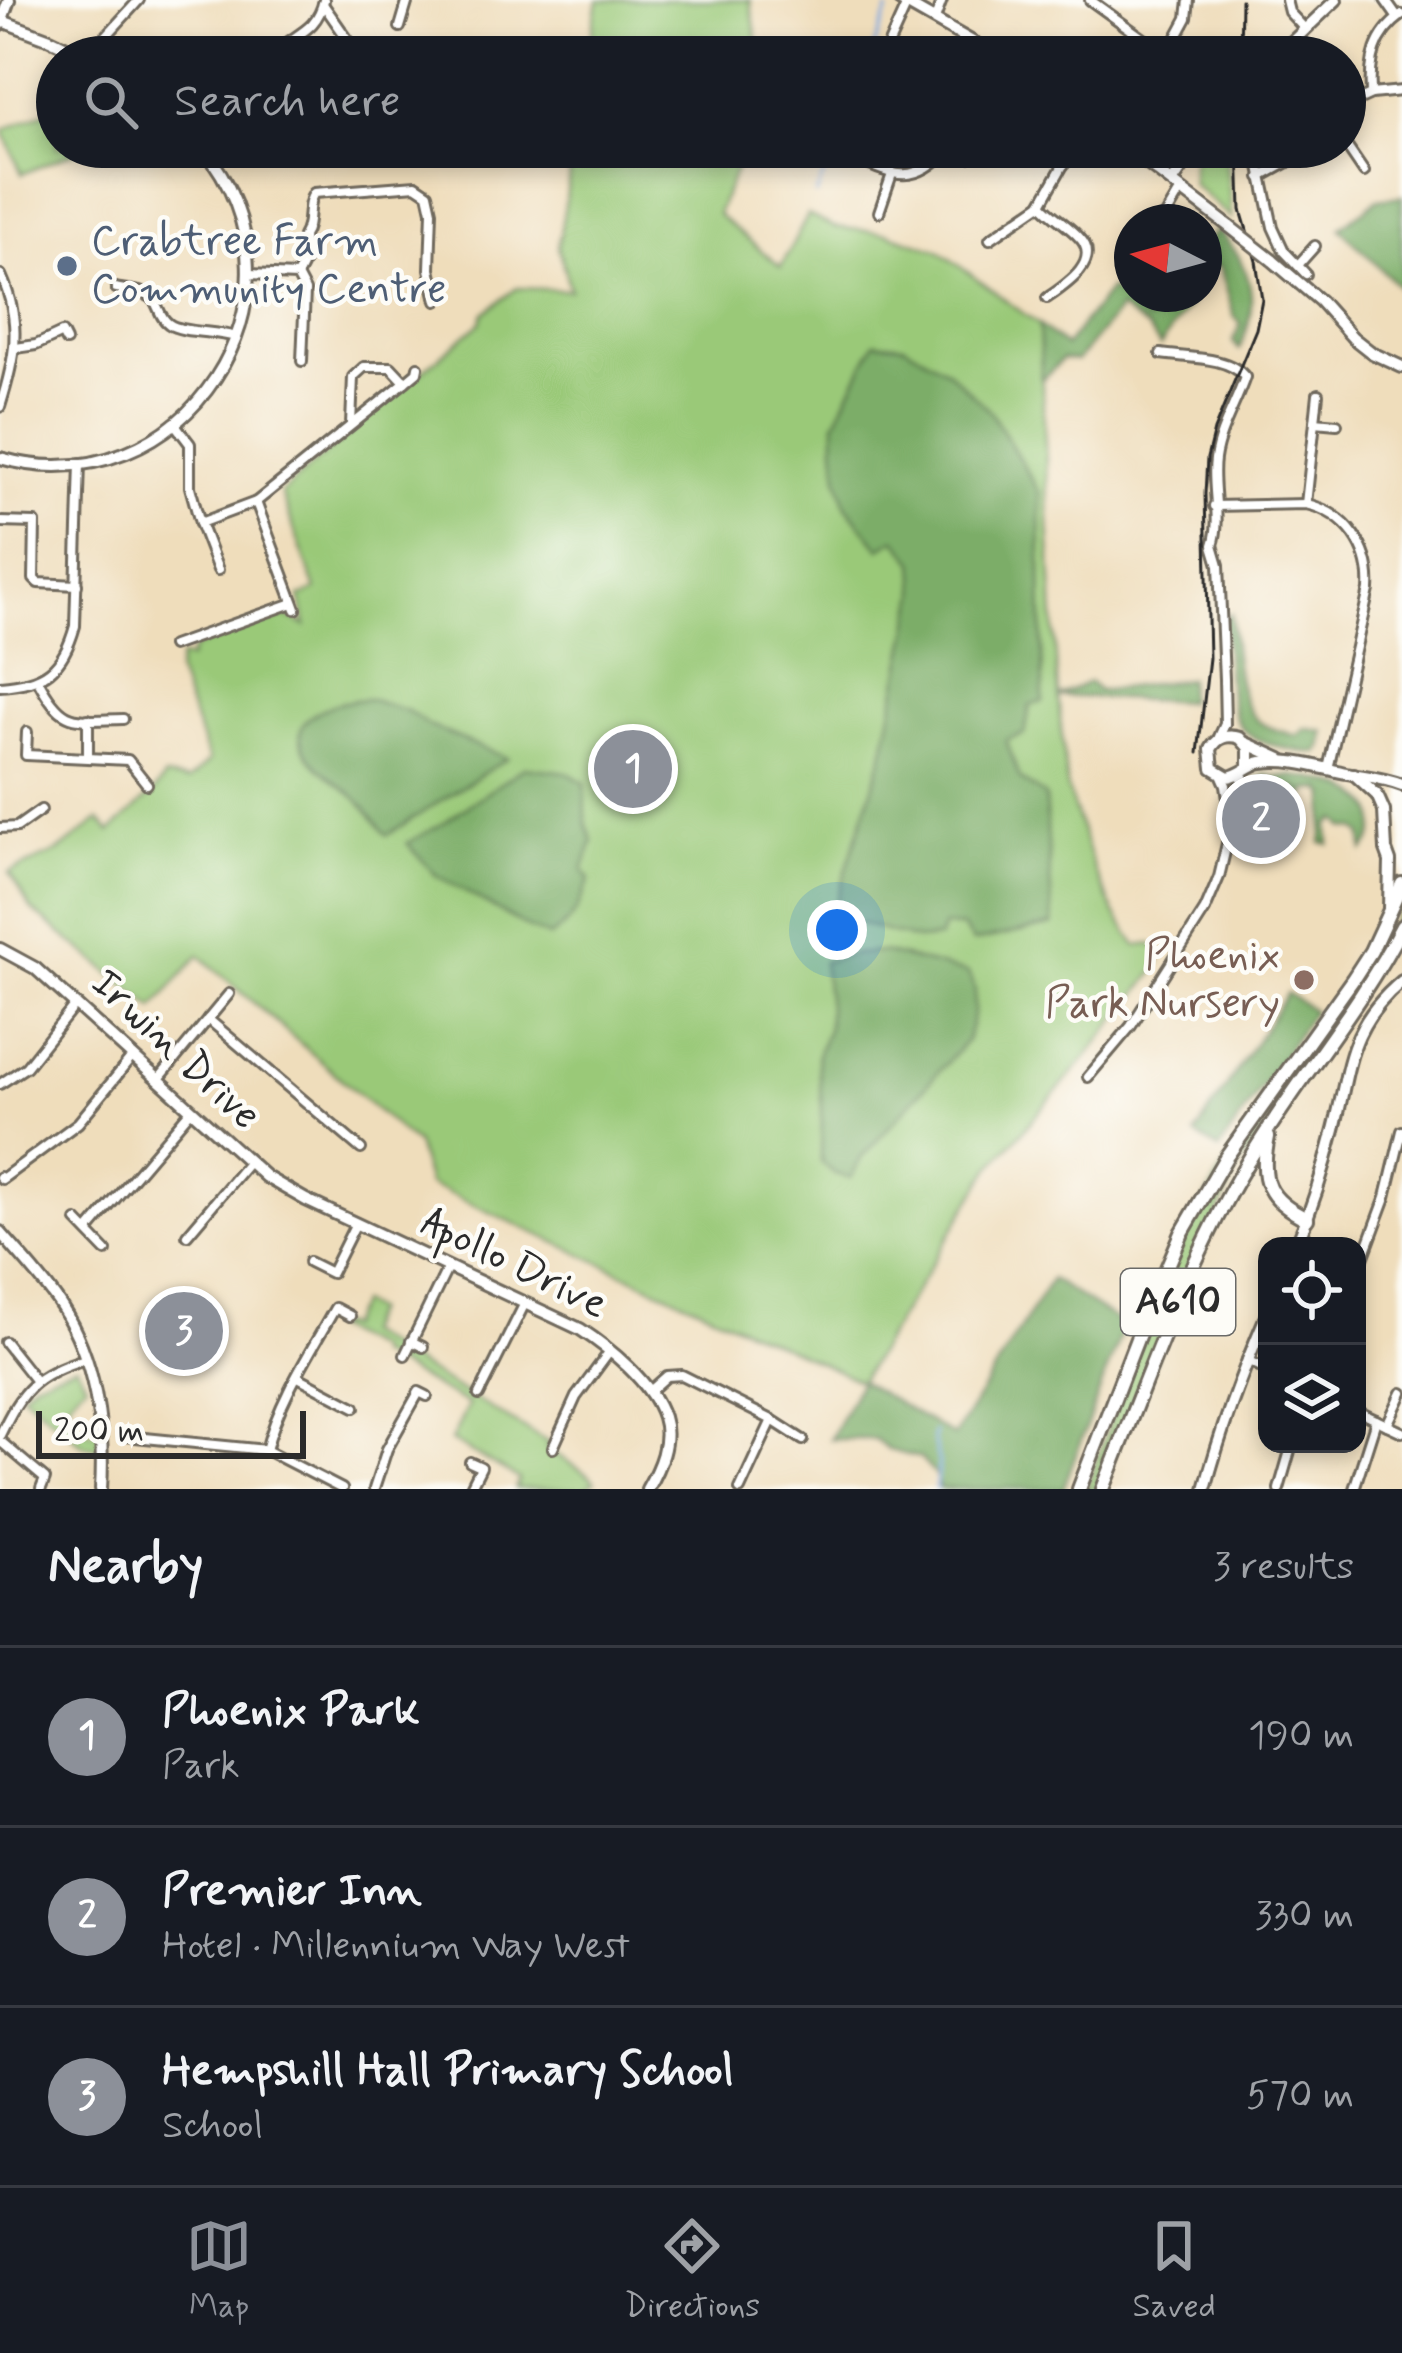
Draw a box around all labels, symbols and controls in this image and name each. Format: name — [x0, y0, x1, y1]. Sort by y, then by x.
search box — [36, 36, 1366, 168]
icon: search — [78, 69, 144, 135]
text: Search here — [174, 73, 401, 132]
north arrow — [1114, 204, 1222, 312]
place label: Crabtree Farm Community Centre — [91, 215, 447, 318]
marker: Crabtree Farm Community Centre — [54, 253, 80, 279]
pin: 1 — [594, 724, 672, 814]
pin: 2 — [1222, 774, 1300, 864]
your location — [807, 900, 867, 960]
place label: Phoenix Park Nursery — [1045, 929, 1280, 1032]
street label: Irwin Drive — [78, 957, 272, 1143]
marker: Phoenix Park Nursery — [1291, 967, 1317, 993]
street label: Apollo Drive — [410, 1195, 616, 1336]
map controls — [1258, 1237, 1366, 1453]
button: locate — [1258, 1237, 1366, 1345]
road number: A610 — [1121, 1269, 1235, 1335]
pin: 3 — [145, 1286, 223, 1376]
button: layers — [1258, 1345, 1366, 1453]
scale bar — [36, 1405, 306, 1458]
text: 200 m — [54, 1410, 144, 1454]
text: Nearby — [48, 1534, 203, 1600]
text: 3 results — [1213, 1542, 1354, 1593]
text: Phoenix Park — [162, 1682, 420, 1741]
text: 1 — [78, 1711, 96, 1762]
text: 190 m — [1248, 1711, 1354, 1762]
text: Park — [162, 1741, 240, 1792]
text: Premier Inn — [162, 1862, 421, 1921]
text: 2 — [77, 1891, 97, 1942]
text: 330 m — [1255, 1891, 1354, 1942]
text: Hotel · Millennium Way West — [162, 1921, 630, 1972]
text: Hempshill Hall Primary School — [162, 2042, 734, 2101]
text: 3 — [78, 2071, 96, 2122]
text: 570 m — [1246, 2071, 1354, 2122]
text: School — [162, 2101, 263, 2152]
tab: Map — [186, 2213, 252, 2329]
tab: Directions — [624, 2213, 760, 2329]
tab: Saved — [1132, 2213, 1216, 2329]

